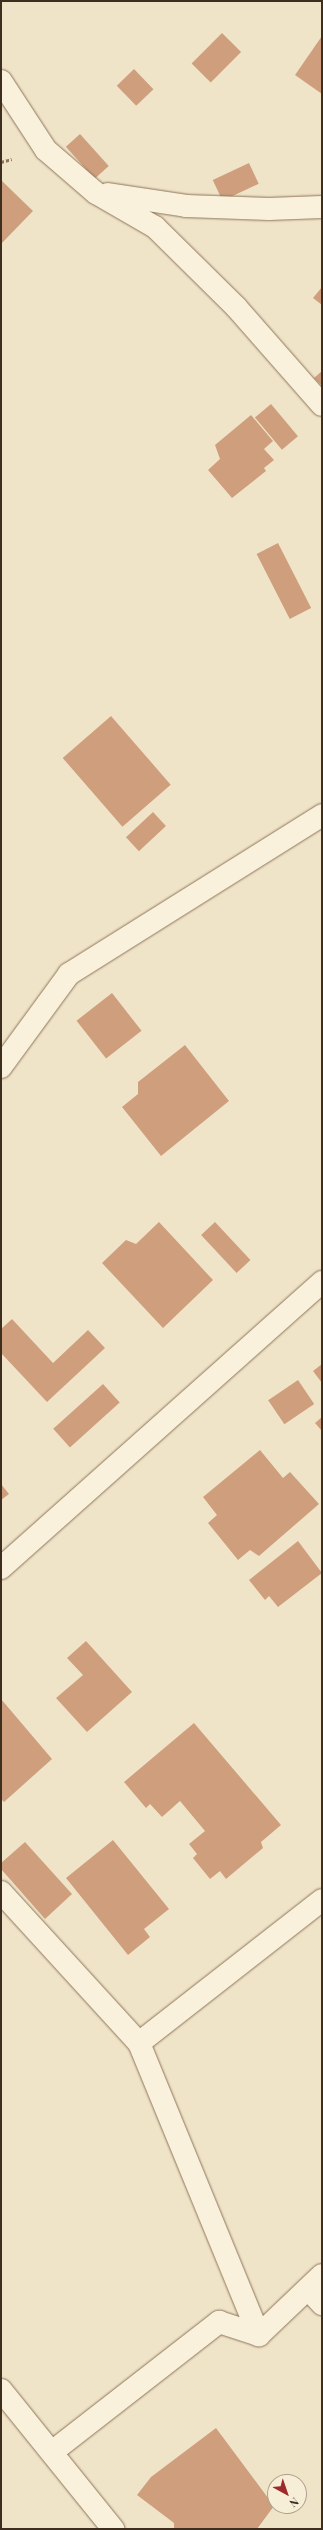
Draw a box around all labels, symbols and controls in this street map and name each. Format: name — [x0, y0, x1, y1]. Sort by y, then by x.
north arrow — [267, 2474, 307, 2514]
text: N — [287, 2495, 302, 2511]

